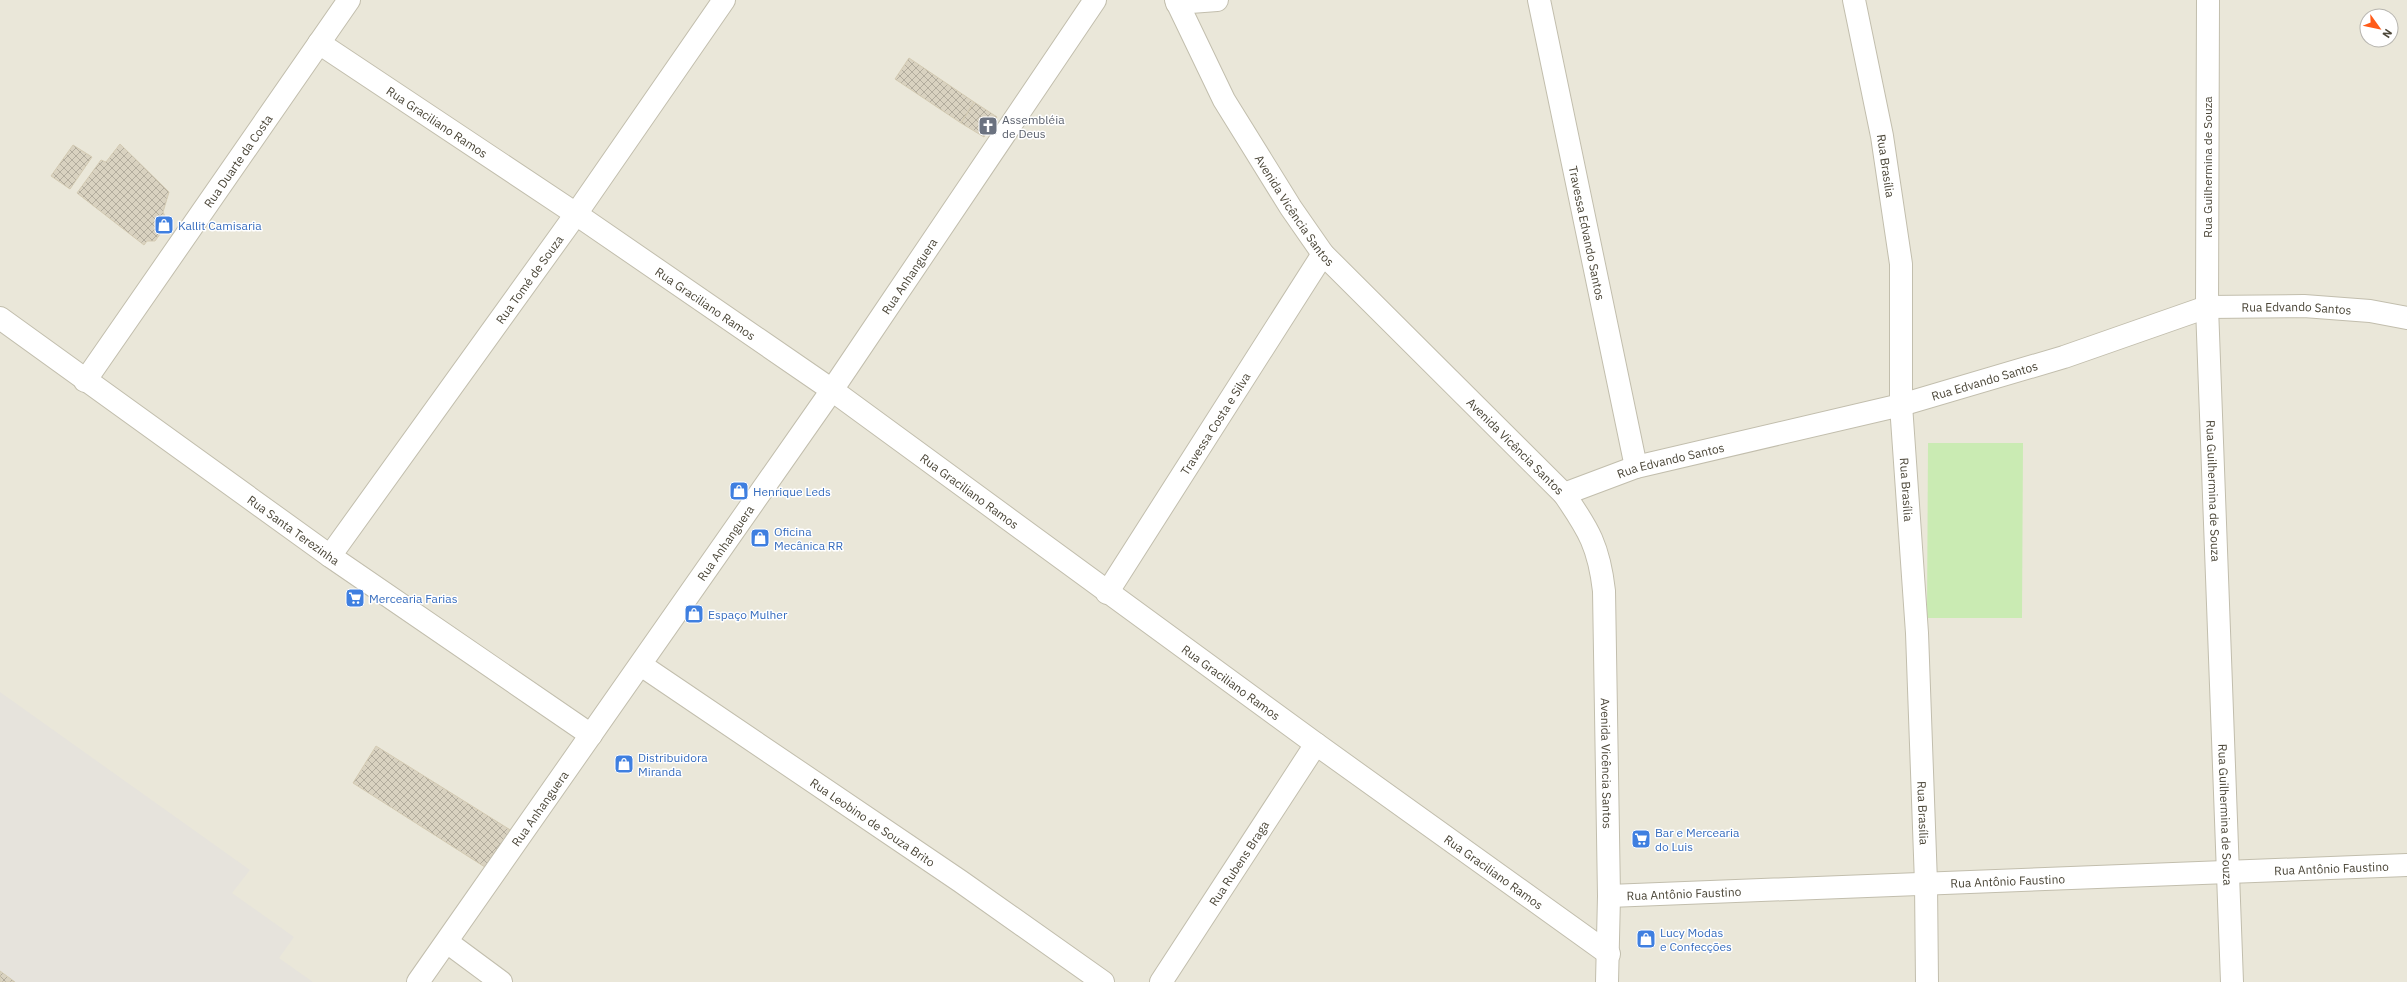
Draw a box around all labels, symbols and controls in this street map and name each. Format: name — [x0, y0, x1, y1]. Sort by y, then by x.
north arrow — [2359, 8, 2399, 48]
text: N — [2379, 26, 2395, 41]
street label: Rua Graciliano Ramos — [384, 83, 491, 161]
street label: Rua Guilhermina de Souza — [2200, 96, 2215, 238]
street label: Rua Duarte da Costa — [200, 111, 275, 210]
place label: Assembléia de Deus — [1002, 112, 1065, 141]
church icon: Assembléia de Deus — [977, 115, 999, 137]
street label: Rua Brasília — [1874, 133, 1899, 199]
street label: Avenida Vicência Santos — [1252, 152, 1338, 269]
street label: Travessa Edvando Santos — [1566, 165, 1609, 302]
shop icon: Kallit Camisaria — [153, 214, 175, 236]
place label: Kallit Camisaria — [178, 218, 262, 233]
street label: Rua Tomé de Souza — [492, 232, 566, 326]
street label: Rua Anhanguera — [878, 234, 940, 317]
street label: Rua Graciliano Ramos — [653, 263, 759, 343]
street label: Rua Edvando Santos — [2241, 298, 2352, 317]
street label: Rua Edvando Santos — [1929, 358, 2040, 403]
street label: Travessa Costa e Silva — [1177, 369, 1254, 478]
street label: Avenida Vicência Santos — [1464, 394, 1567, 498]
street label: Rua Guilhermina de Souza — [2204, 420, 2224, 562]
street label: Rua Edvando Santos — [1615, 439, 1726, 481]
street label: Rua Graciliano Ramos — [918, 450, 1022, 532]
street label: Rua Brasília — [1897, 457, 1917, 523]
shop icon: Henrique Leds — [728, 480, 750, 502]
place label: Henrique Leds — [753, 484, 831, 499]
street label: Rua Santa Terezinha — [245, 492, 343, 568]
street label: Rua Anhanguera — [694, 502, 757, 583]
place label: Oficina Mecânica RR — [774, 524, 844, 553]
shop icon: Oficina Mecânica RR — [749, 527, 771, 549]
supermarket icon: Mercearia Farias — [344, 587, 366, 609]
place label: Mercearia Farias — [369, 591, 458, 606]
shop icon: Espaço Mulher — [683, 603, 705, 625]
place label: Espaço Mulher — [708, 607, 788, 622]
street label: Rua Graciliano Ramos — [1179, 641, 1283, 723]
street label: Avenida Vicência Santos — [1598, 698, 1615, 829]
street label: Rua Guilhermina de Souza — [2216, 744, 2236, 886]
place label: Distribuidora Miranda — [638, 750, 708, 779]
shop icon: Distribuidora Miranda — [613, 753, 635, 775]
street label: Rua Anhanguera — [508, 767, 571, 849]
street label: Rua Leobino de Souza Brito — [808, 774, 938, 870]
street label: Rua Brasília — [1915, 781, 1932, 846]
street label: Rua Rubens Braga — [1205, 817, 1272, 908]
place label: Bar e Mercearia do Luis — [1655, 825, 1740, 854]
supermarket icon: Bar e Mercearia do Luis — [1630, 828, 1652, 850]
street label: Rua Graciliano Ramos — [1442, 831, 1546, 912]
street label: Rua Antônio Faustino — [2274, 858, 2389, 878]
street label: Rua Antônio Faustino — [1950, 871, 2066, 890]
street label: Rua Antônio Faustino — [1626, 883, 1742, 903]
place label: Lucy Modas e Confecções — [1660, 925, 1732, 954]
shop icon: Lucy Modas e Confecções — [1635, 928, 1657, 950]

